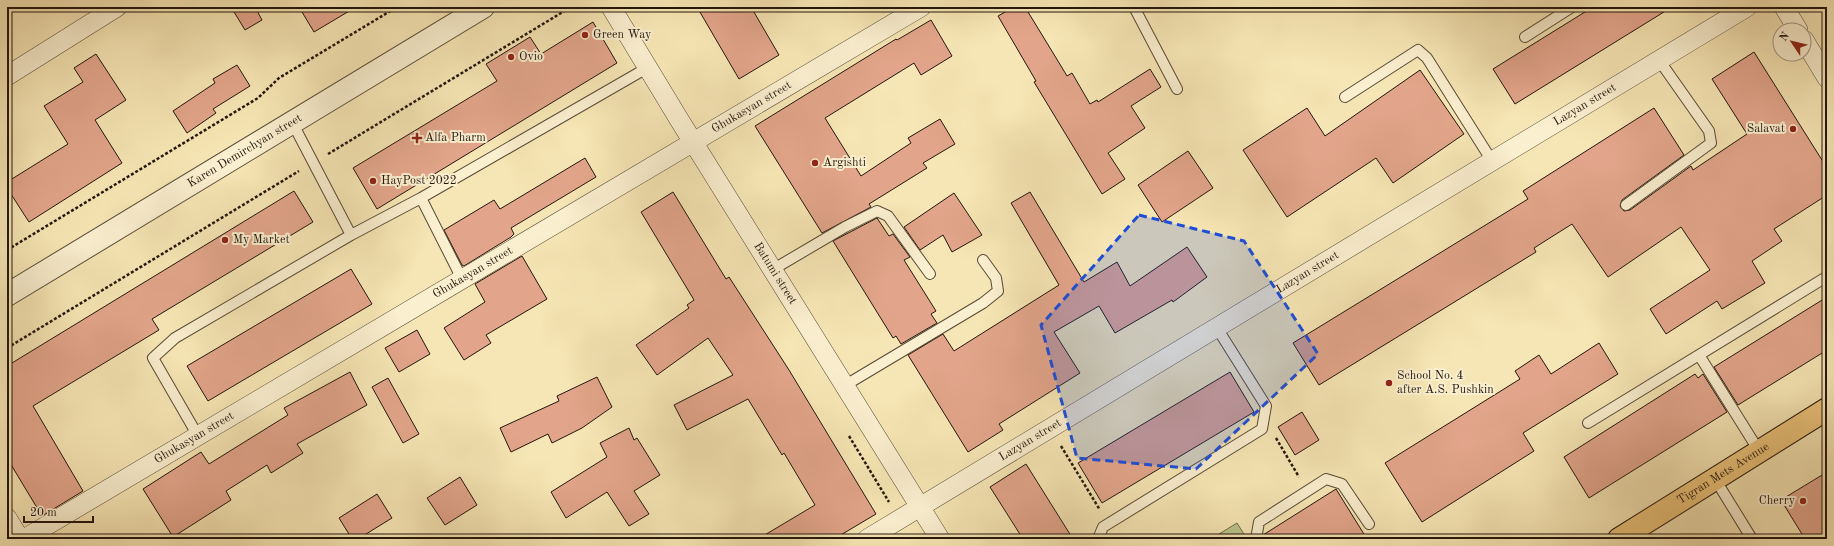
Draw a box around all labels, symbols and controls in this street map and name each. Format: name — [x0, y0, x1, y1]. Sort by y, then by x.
north arrow — [1772, 22, 1812, 62]
place label: Green Way — [593, 29, 652, 41]
marker: Green Way — [580, 30, 590, 40]
text: N — [1778, 30, 1792, 44]
place label: Ovio — [519, 51, 543, 63]
marker: Ovio — [506, 52, 516, 62]
street label: Ghukasyan street — [710, 79, 794, 136]
street label: Lazyan street — [1552, 82, 1618, 128]
street label: Karen Demirchyan street — [186, 112, 304, 190]
place label: Salavat — [1747, 123, 1785, 135]
marker: Salavat — [1788, 124, 1798, 134]
place label: Alfa Pharm — [425, 132, 486, 144]
marker: Alfa Pharm — [412, 133, 422, 143]
place label: Argishti — [823, 157, 866, 169]
marker: Argishti — [810, 158, 820, 168]
place label: HayPost 2022 — [381, 175, 457, 187]
marker: HayPost 2022 — [368, 176, 378, 186]
place label: My Market — [233, 234, 290, 246]
marker: My Market — [220, 235, 230, 245]
street label: Batumi street — [751, 240, 799, 307]
street label: Ghukasyan street — [431, 245, 515, 301]
street label: Lazyan street — [1274, 249, 1341, 296]
place label: School No. 4 after A.S. Pushkin — [1397, 370, 1494, 396]
marker: School No. 4 after A.S. Pushkin — [1384, 378, 1394, 388]
street label: Ghukasyan street — [152, 410, 236, 466]
street label: Lazyan street — [997, 417, 1064, 464]
street label: Tigran Mets Avenue — [1675, 440, 1772, 507]
place label: Cherry — [1759, 495, 1796, 507]
marker: Cherry — [1798, 496, 1808, 506]
scale bar — [24, 498, 93, 524]
text: 20 m — [30, 507, 57, 519]

